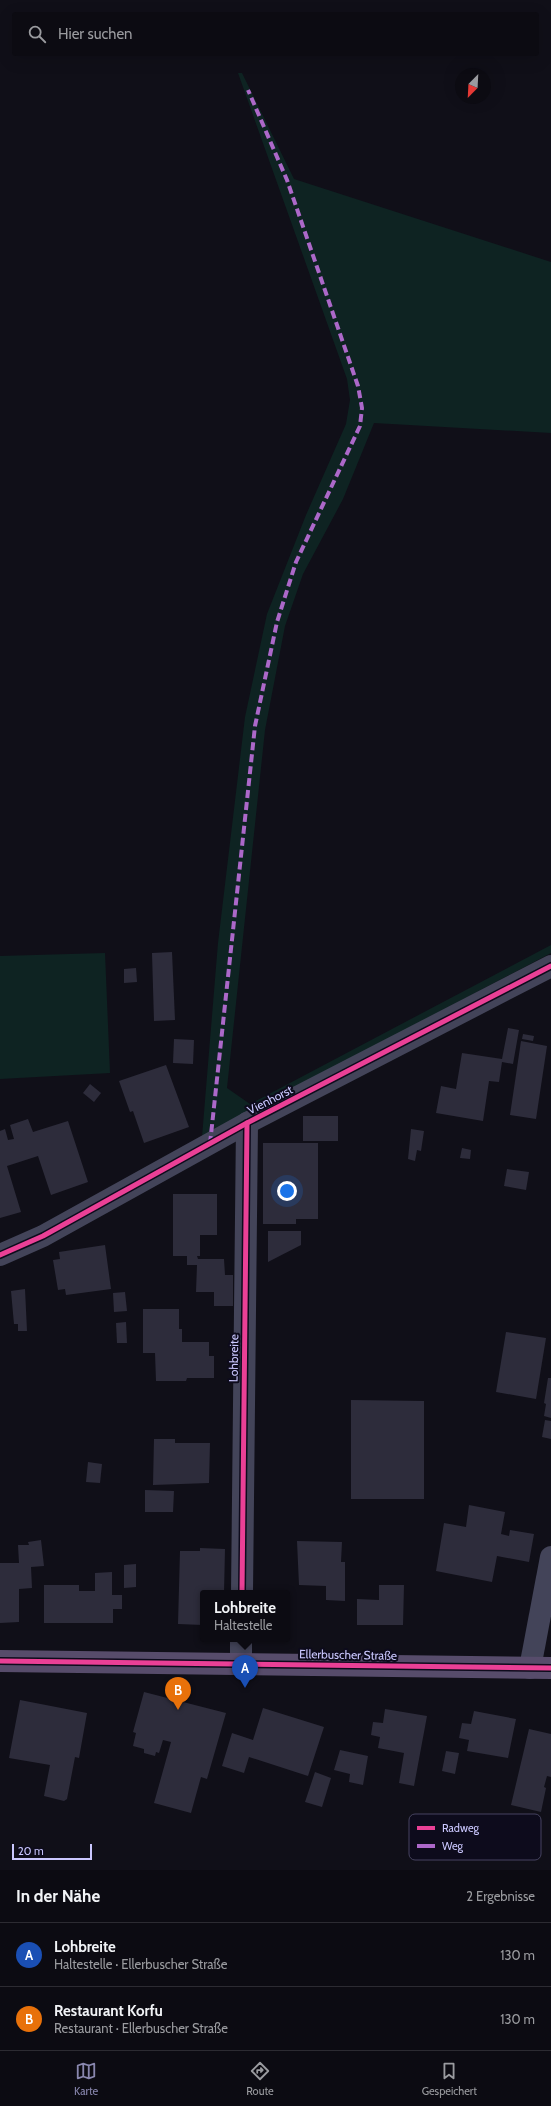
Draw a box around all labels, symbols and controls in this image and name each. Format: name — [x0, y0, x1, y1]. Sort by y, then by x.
search box — [12, 12, 539, 56]
icon: search — [26, 23, 48, 45]
text: Hier suchen — [58, 25, 133, 43]
north arrow — [455, 68, 491, 104]
street label: Vienhorst — [244, 1082, 295, 1117]
your location — [277, 1181, 297, 1201]
street label: Lohbreite — [226, 1334, 241, 1382]
popup — [200, 1590, 290, 1642]
text: Lohbreite — [214, 1599, 276, 1617]
text: Haltestelle — [214, 1617, 272, 1633]
street label: Ellerbuscher Straße — [299, 1646, 397, 1663]
pin: A — [232, 1655, 258, 1688]
pin: B — [165, 1677, 191, 1710]
legend — [409, 1814, 541, 1860]
text: Radweg — [442, 1821, 480, 1835]
text: Weg — [442, 1839, 464, 1853]
scale bar — [12, 1842, 92, 1861]
text: 20 m — [18, 1844, 44, 1858]
text: In der Nähe — [16, 1886, 100, 1906]
text: 2 Ergebnisse — [466, 1888, 535, 1904]
text: Lohbreite — [54, 1938, 116, 1956]
text: A — [25, 1947, 33, 1963]
text: 130 m — [500, 1947, 535, 1963]
text: Haltestelle · Ellerbuscher Straße — [54, 1956, 228, 1972]
text: Restaurant Korfu — [54, 2002, 163, 2020]
text: B — [25, 2011, 33, 2027]
text: 130 m — [500, 2011, 535, 2027]
text: Restaurant · Ellerbuscher Straße — [54, 2020, 228, 2036]
tab: Karte — [74, 2060, 98, 2098]
tab: Route — [246, 2060, 274, 2098]
tab: Gespeichert — [422, 2060, 477, 2098]

